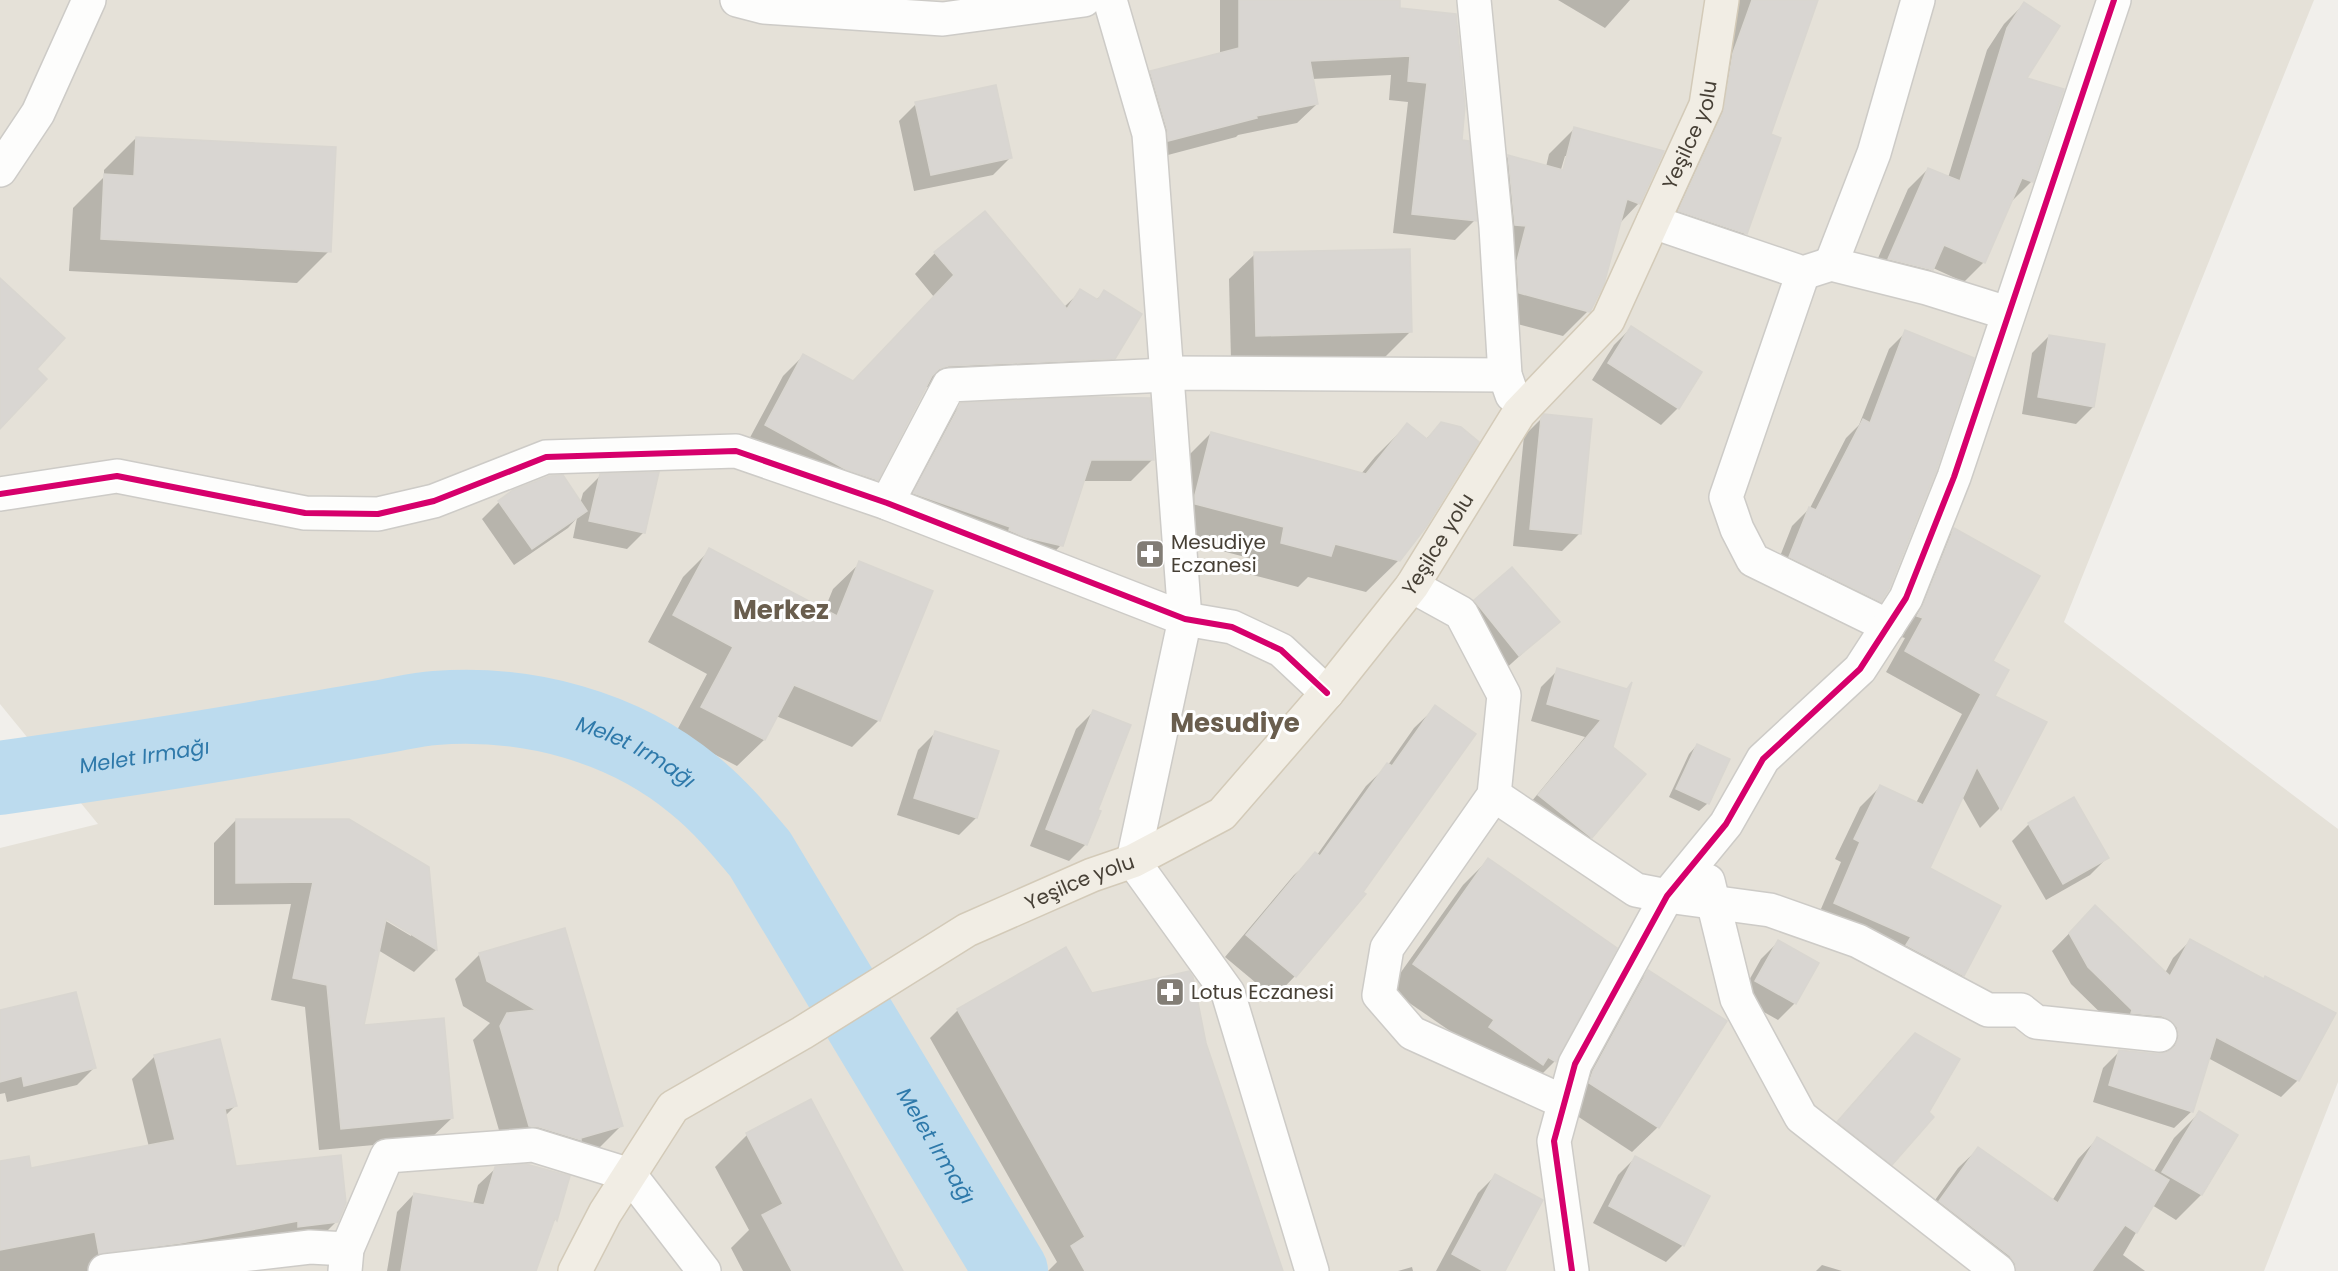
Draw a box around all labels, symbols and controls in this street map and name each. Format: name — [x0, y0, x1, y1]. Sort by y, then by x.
street label: Yeşilce yolu — [1655, 78, 1724, 194]
street label: Yeşilce yolu — [1395, 487, 1480, 602]
place label: Mesudiye Eczanesi — [1171, 528, 1266, 579]
pharmacy icon: Mesudiye Eczanesi — [1134, 538, 1166, 570]
district label: Merkez — [733, 592, 829, 628]
district label: Mesudiye — [1170, 705, 1300, 741]
water label: Melet Irmağı — [573, 709, 702, 795]
water label: Melet Irmağı — [77, 731, 212, 780]
street label: Yeşilce yolu — [1020, 848, 1138, 917]
pharmacy icon: Lotus Eczanesi — [1154, 976, 1186, 1008]
place label: Lotus Eczanesi — [1191, 978, 1334, 1006]
water label: Melet Irmağı — [890, 1082, 983, 1210]

